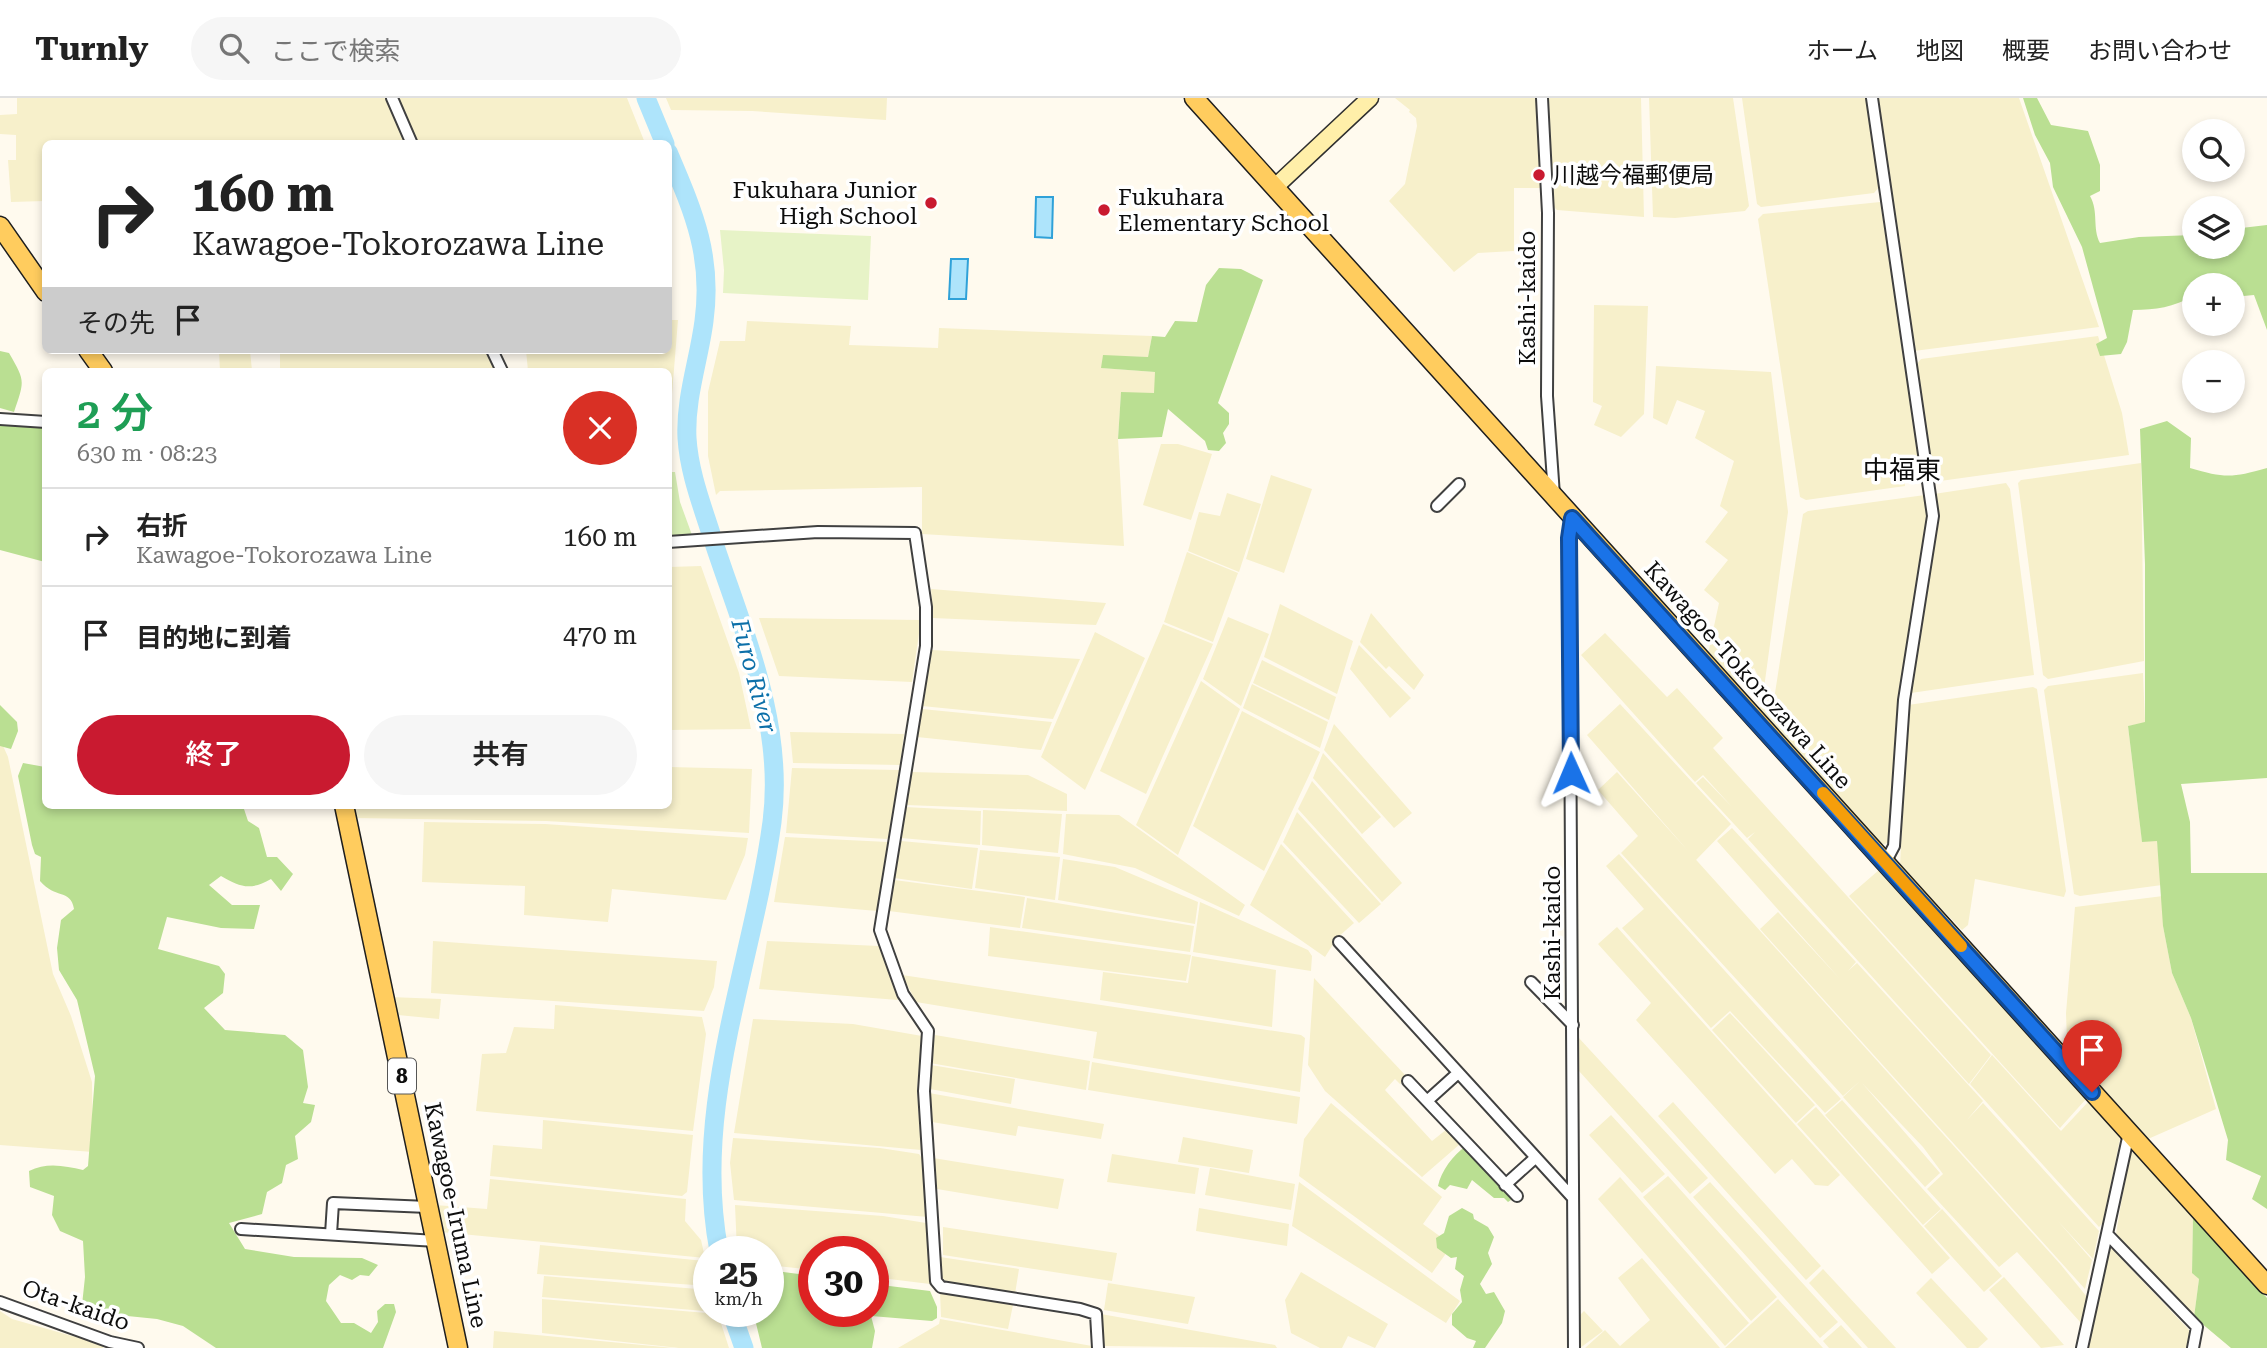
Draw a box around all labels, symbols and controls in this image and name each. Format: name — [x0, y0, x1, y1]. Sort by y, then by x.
search box — [191, 17, 681, 80]
text: Turnly — [35, 29, 149, 68]
icon: search — [215, 29, 253, 67]
text: ここで検索 — [271, 36, 401, 66]
text: ホーム — [1807, 37, 1878, 65]
text: 地図 — [1916, 37, 1964, 65]
text: 概要 — [2002, 37, 2050, 65]
text: お問い合わせ — [2088, 37, 2232, 65]
map controls — [2182, 119, 2245, 413]
button: search — [2182, 119, 2245, 182]
place label: 川越今福郵便局 — [1553, 162, 1714, 189]
text: 160 m — [192, 166, 334, 223]
marker: 川越今福郵便局 — [1531, 167, 1547, 183]
icon: right — [77, 168, 168, 259]
place label: Fukuhara Junior High School — [733, 177, 917, 230]
place label: Fukuhara Elementary School — [1118, 184, 1329, 237]
marker: Fukuhara Junior High School — [923, 195, 939, 211]
button: layers — [2182, 196, 2245, 259]
marker: Fukuhara Elementary School — [1096, 202, 1112, 218]
text: Kawagoe-Tokorozawa Line — [192, 225, 604, 263]
street label: Kashi-kaido — [1514, 231, 1541, 365]
button: + — [2182, 273, 2245, 336]
icon: arrive — [169, 301, 207, 339]
text: その先 — [77, 308, 155, 338]
button: − — [2182, 350, 2245, 413]
text: 2 分 — [77, 389, 153, 438]
button: close — [563, 391, 637, 465]
text: 630 m · 08:23 — [77, 440, 217, 467]
district label: 中福東 — [1863, 455, 1941, 485]
text: 右折 — [136, 511, 188, 541]
icon: right — [77, 518, 115, 556]
text: 160 m — [563, 522, 637, 552]
text: Kawagoe-Tokorozawa Line — [136, 542, 432, 569]
street label: Kawagoe-Tokorozawa Line — [1638, 556, 1857, 794]
water label: Furo River — [725, 615, 783, 736]
icon: arrive — [77, 616, 115, 654]
text: 470 m — [563, 620, 637, 650]
text: 目的地に到着 — [136, 623, 292, 653]
button: 終了 — [77, 715, 350, 795]
button: 共有 — [364, 715, 637, 795]
position arrow — [1534, 736, 1608, 810]
street label: Kashi-kaido — [1539, 866, 1566, 1000]
pin — [2062, 1020, 2122, 1092]
icon: arrive — [2073, 1031, 2111, 1069]
road number: 8 — [388, 1058, 416, 1094]
street label: Kawagoe-Iruma Line — [418, 1100, 493, 1330]
speed limit sign: 30 — [798, 1236, 889, 1327]
text: 25 — [719, 1252, 758, 1293]
street label: Ota-kaido — [19, 1274, 133, 1336]
text: km/h — [714, 1288, 763, 1309]

